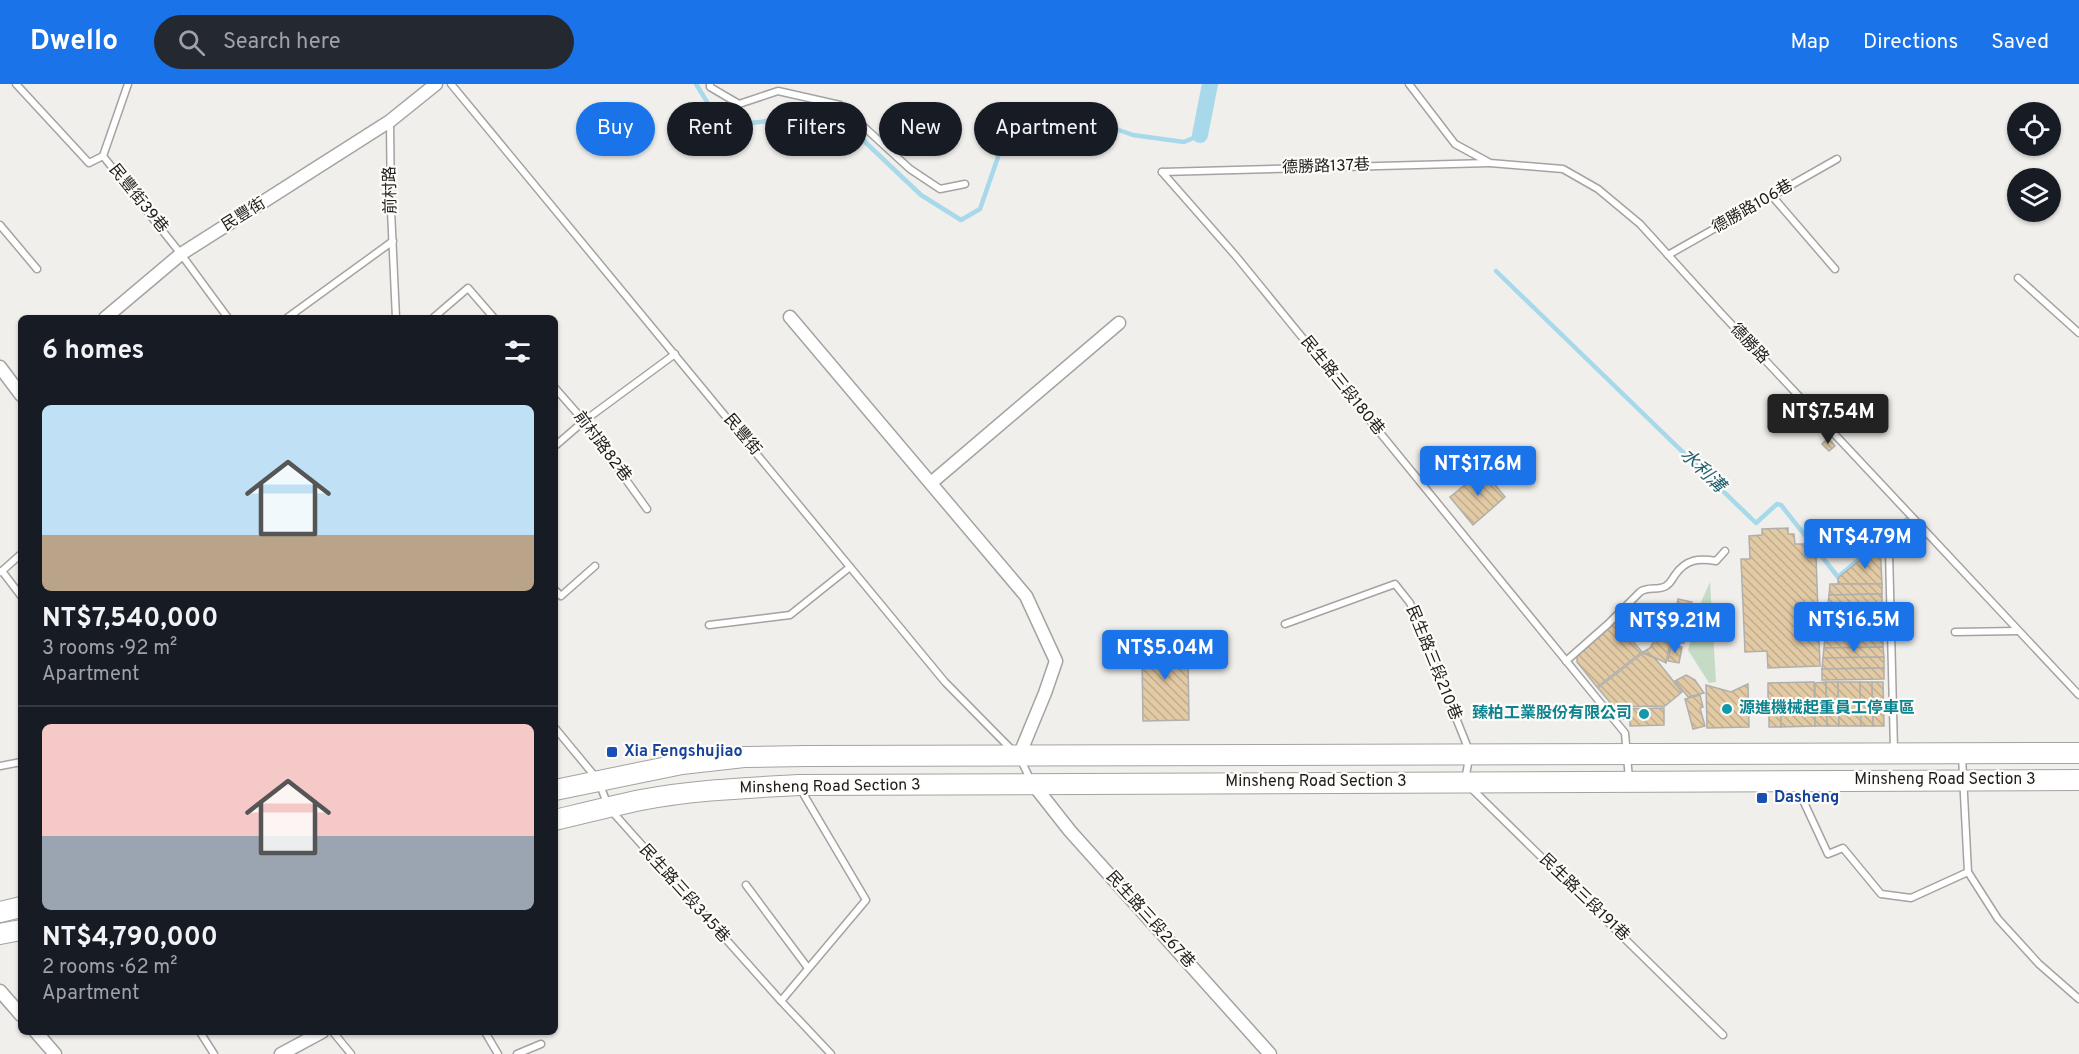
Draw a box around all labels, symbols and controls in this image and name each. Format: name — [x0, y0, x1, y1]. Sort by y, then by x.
search box — [154, 15, 574, 69]
text: Dwello — [30, 24, 118, 60]
icon: search — [175, 26, 208, 59]
text: Search here — [223, 29, 341, 56]
text: Map — [1790, 29, 1830, 56]
text: Directions — [1863, 29, 1958, 56]
text: Saved — [1991, 29, 2049, 56]
chip: Buy — [576, 102, 655, 156]
chip: Rent — [667, 102, 753, 156]
chip: Filters — [765, 102, 867, 156]
chip: New — [879, 102, 962, 156]
chip: Apartment — [974, 102, 1118, 156]
map controls — [2007, 102, 2061, 222]
button: locate — [2007, 102, 2061, 156]
street label: 德勝路137巷 — [1282, 155, 1370, 179]
street label: 民豐街39巷 — [104, 161, 172, 237]
street label: 前村路 — [381, 166, 401, 214]
button: layers — [2007, 168, 2061, 222]
street label: 德勝路106巷 — [1709, 176, 1797, 238]
street label: 民豐街 — [218, 194, 270, 236]
street label: 德勝路 — [1725, 320, 1773, 368]
street label: 民生路三段180巷 — [1296, 332, 1388, 440]
text: 6 homes — [42, 335, 144, 368]
icon: filters — [501, 335, 534, 368]
pin: NT$7.54M — [1766, 394, 1890, 445]
text: NT$7.54M — [1781, 400, 1875, 426]
street label: 前村路82巷 — [569, 408, 635, 486]
street label: 民豐街 — [719, 410, 765, 460]
icon: home — [234, 444, 342, 552]
water label: 水利溝 — [1675, 444, 1732, 500]
pin: NT$17.6M — [1416, 446, 1540, 497]
text: NT$17.6M — [1434, 452, 1522, 478]
pin: NT$4.79M — [1803, 519, 1927, 570]
text: NT$4.79M — [1818, 525, 1912, 551]
pin: NT$16.5M — [1792, 602, 1916, 653]
text: NT$7,540,000 — [42, 603, 218, 636]
street label: 民生路三段210巷 — [1401, 603, 1465, 723]
pin: NT$9.21M — [1613, 603, 1737, 654]
text: NT$16.5M — [1808, 608, 1900, 634]
text: NT$9.21M — [1629, 609, 1721, 635]
pin: NT$5.04M — [1103, 630, 1227, 681]
text: 3 rooms · 92 m² — [42, 636, 177, 662]
text: NT$5.04M — [1116, 636, 1214, 662]
text: Apartment — [42, 662, 140, 688]
place label: 源進機械起重員工停車區 — [1739, 699, 1915, 719]
marker: 源進機械起重員工停車區 — [1720, 702, 1734, 716]
place label: 臻柏工業股份有限公司 — [1472, 704, 1632, 724]
marker: 臻柏工業股份有限公司 — [1637, 707, 1651, 721]
place label: Xia Fengshujiao — [624, 742, 743, 762]
marker: Xia Fengshujiao — [605, 745, 619, 759]
icon: home — [234, 763, 342, 871]
street label: Minsheng Road Section 3 — [1854, 770, 2036, 790]
street label: Minsheng Road Section 3 — [1225, 772, 1407, 792]
street label: Minsheng Road Section 3 — [739, 775, 921, 799]
place label: Dasheng — [1774, 788, 1839, 808]
marker: Dasheng — [1755, 791, 1769, 805]
street label: 民生路三段345巷 — [635, 841, 733, 947]
street label: 民生路三段191巷 — [1535, 850, 1633, 946]
street label: 民生路三段267巷 — [1101, 867, 1199, 973]
text: NT$4,790,000 — [42, 922, 218, 955]
text: 2 rooms · 62 m² — [42, 955, 178, 981]
text: Apartment — [42, 981, 140, 1007]

